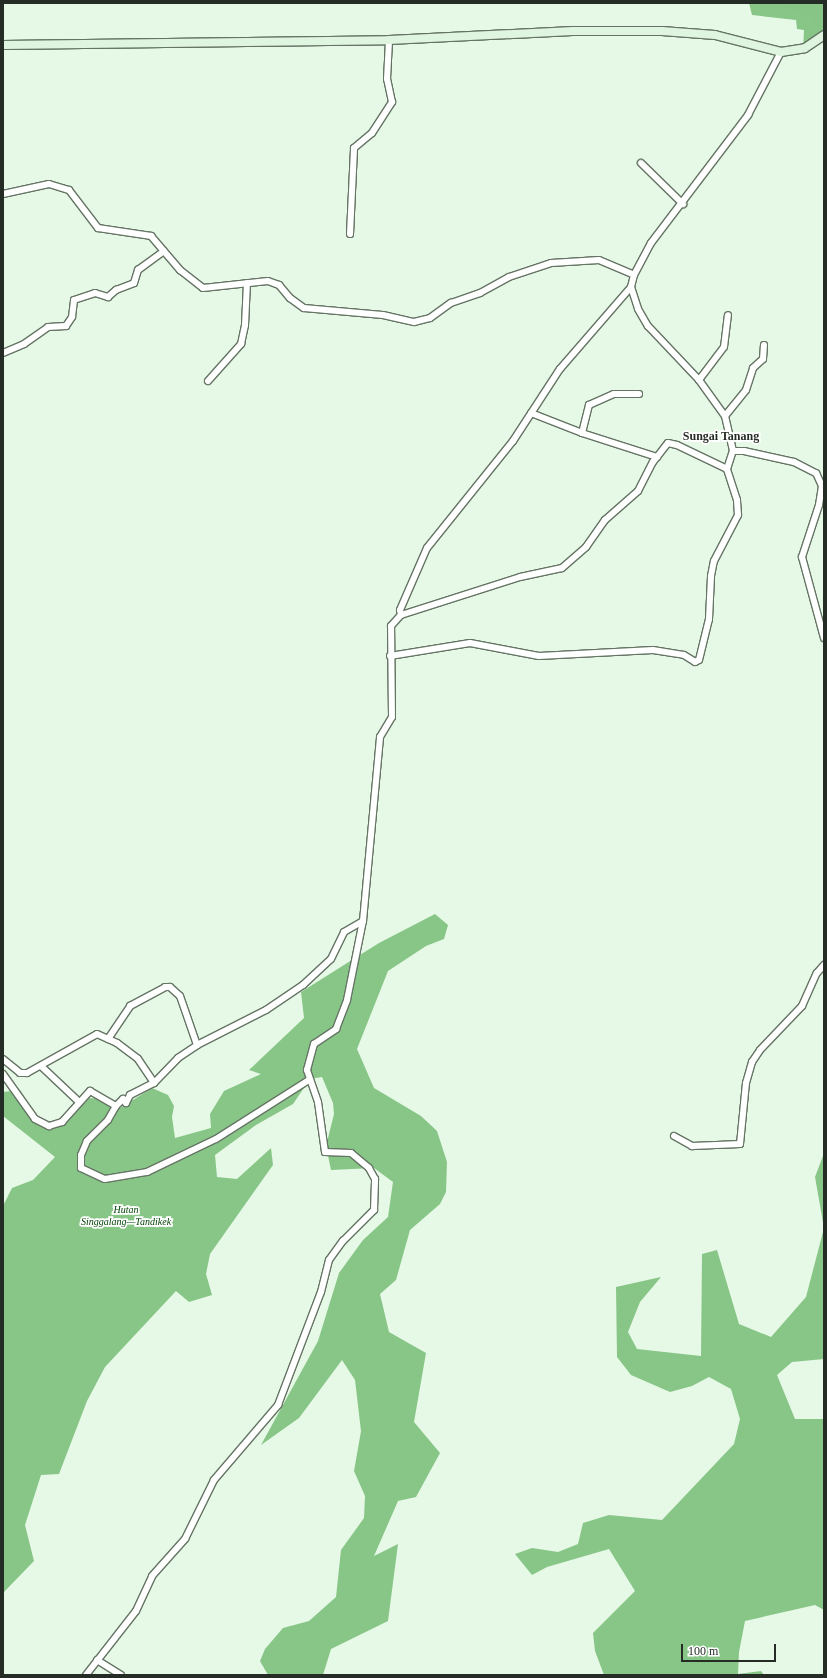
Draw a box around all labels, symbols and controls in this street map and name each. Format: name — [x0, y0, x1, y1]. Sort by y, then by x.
district label: Sungai Tanang — [683, 430, 759, 444]
park label: Hutan Singgalang—Tandikek — [81, 1203, 171, 1226]
scale bar — [683, 1636, 778, 1662]
text: 100 m — [688, 1644, 718, 1658]

